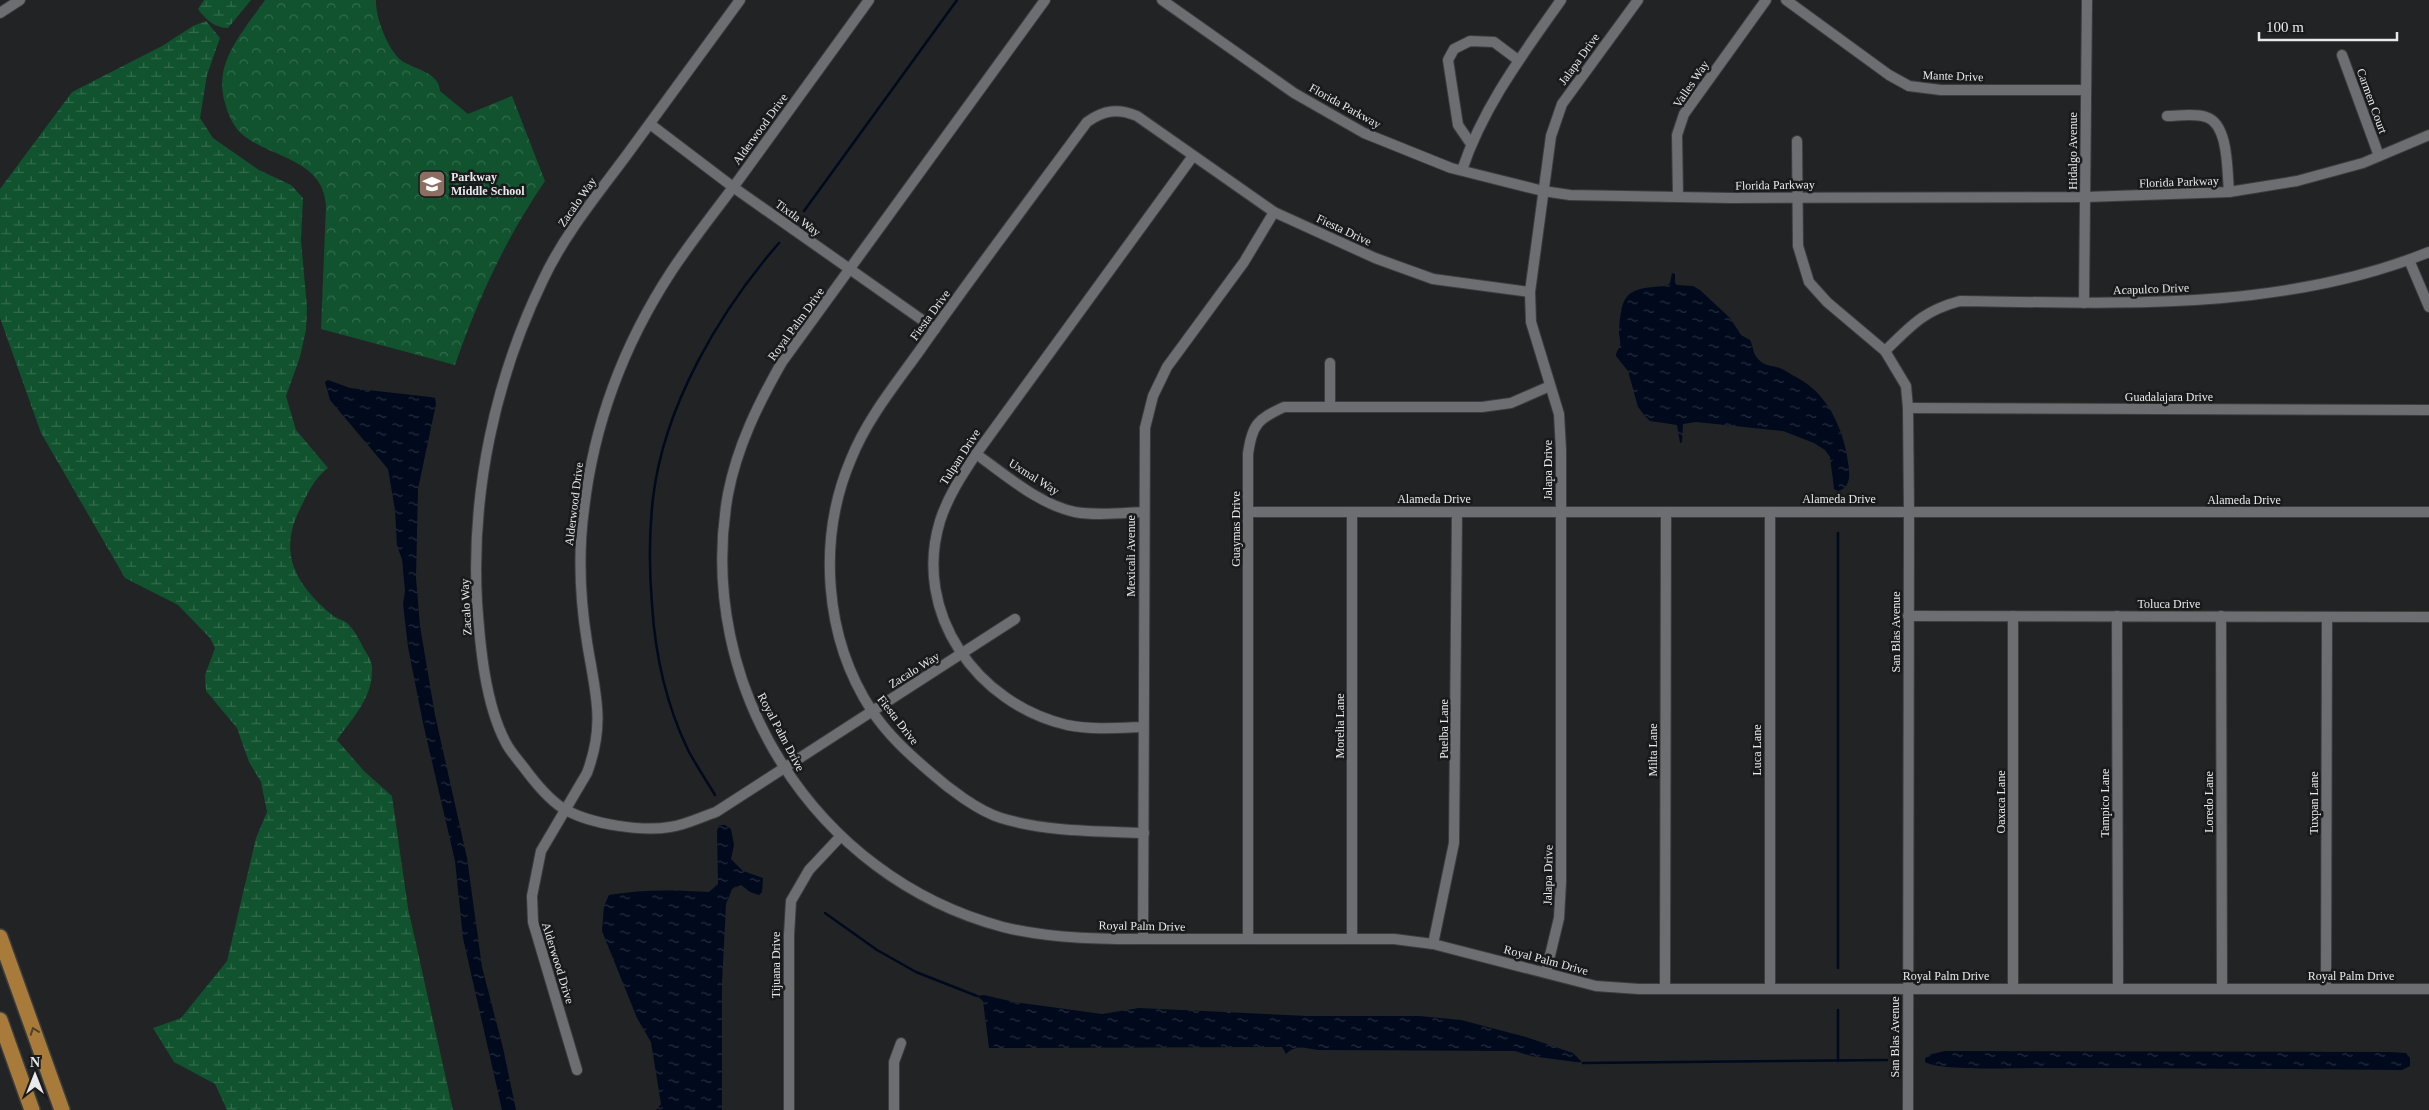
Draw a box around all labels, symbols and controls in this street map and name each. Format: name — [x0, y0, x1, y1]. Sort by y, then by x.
scale bar — [2259, 10, 2396, 42]
text: 100 m — [2266, 19, 2304, 35]
street label: Jalapa Drive — [1556, 30, 1602, 88]
street label: Valles Way — [1670, 58, 1712, 110]
street label: Carmen Court — [2354, 67, 2390, 136]
street label: Mante Drive — [1922, 68, 1984, 84]
street label: Florida Parkway — [1307, 81, 1383, 131]
street label: Alderwood Drive — [730, 91, 790, 167]
street label: Hidalgo Avenue — [2066, 112, 2080, 190]
school or university icon: Parkway Middle School — [417, 169, 447, 199]
place label: Parkway Middle School — [451, 170, 525, 198]
street label: Florida Parkway — [2139, 174, 2219, 190]
street label: Zacalo Way — [555, 175, 599, 229]
street label: Florida Parkway — [1735, 177, 1815, 193]
street label: Tixtla Way — [773, 197, 823, 239]
street label: Fiesta Drive — [1314, 211, 1374, 249]
street label: Acapulco Drive — [2113, 281, 2189, 297]
street label: Royal Palm Drive — [765, 285, 827, 363]
street label: Fiesta Drive — [907, 287, 953, 343]
street label: Guadalajara Drive — [2125, 390, 2213, 404]
street label: Tulpan Drive — [937, 426, 983, 488]
street label: Jalapa Drive — [1541, 440, 1555, 500]
street label: Uxmal Way — [1006, 456, 1062, 498]
street label: Alderwood Drive — [562, 461, 586, 547]
street label: Guaymas Drive — [1229, 491, 1243, 567]
street label: Alameda Drive — [1397, 492, 1471, 506]
street label: Alameda Drive — [1802, 492, 1876, 506]
street label: Alameda Drive — [2207, 493, 2281, 507]
street label: Mexicali Avenue — [1124, 515, 1138, 597]
street label: Zacalo Way — [458, 578, 474, 636]
street label: San Blas Avenue — [1889, 591, 1903, 673]
street label: Toluca Drive — [2138, 597, 2200, 611]
street label: Zacalo Way — [886, 649, 942, 691]
street label: Royal Palm Drive — [754, 690, 808, 774]
street label: Fiesta Drive — [874, 692, 922, 748]
street label: Morelia Lane — [1333, 694, 1347, 758]
street label: Puelba Lane — [1437, 699, 1451, 759]
street label: Milta Lane — [1646, 724, 1660, 776]
street label: Luca Lane — [1750, 725, 1764, 775]
street label: Tampico Lane — [2098, 769, 2112, 837]
street label: Oaxaca Lane — [1994, 771, 2008, 833]
street label: Loredo Lane — [2202, 771, 2216, 833]
street label: Tuxpan Lane — [2307, 771, 2321, 835]
street label: Jalapa Drive — [1540, 845, 1556, 905]
street label: Royal Palm Drive — [1099, 918, 1185, 934]
street label: Alderwood Drive — [539, 921, 577, 1005]
street label: Tijuana Drive — [769, 932, 783, 998]
street label: Royal Palm Drive — [1502, 942, 1590, 978]
street label: Royal Palm Drive — [1903, 969, 1989, 983]
street label: Royal Palm Drive — [2308, 969, 2394, 983]
street label: San Blas Avenue — [1888, 996, 1902, 1078]
one-way arrow — [30, 1027, 40, 1036]
north arrow — [10, 1050, 60, 1100]
text: N — [30, 1055, 40, 1070]

